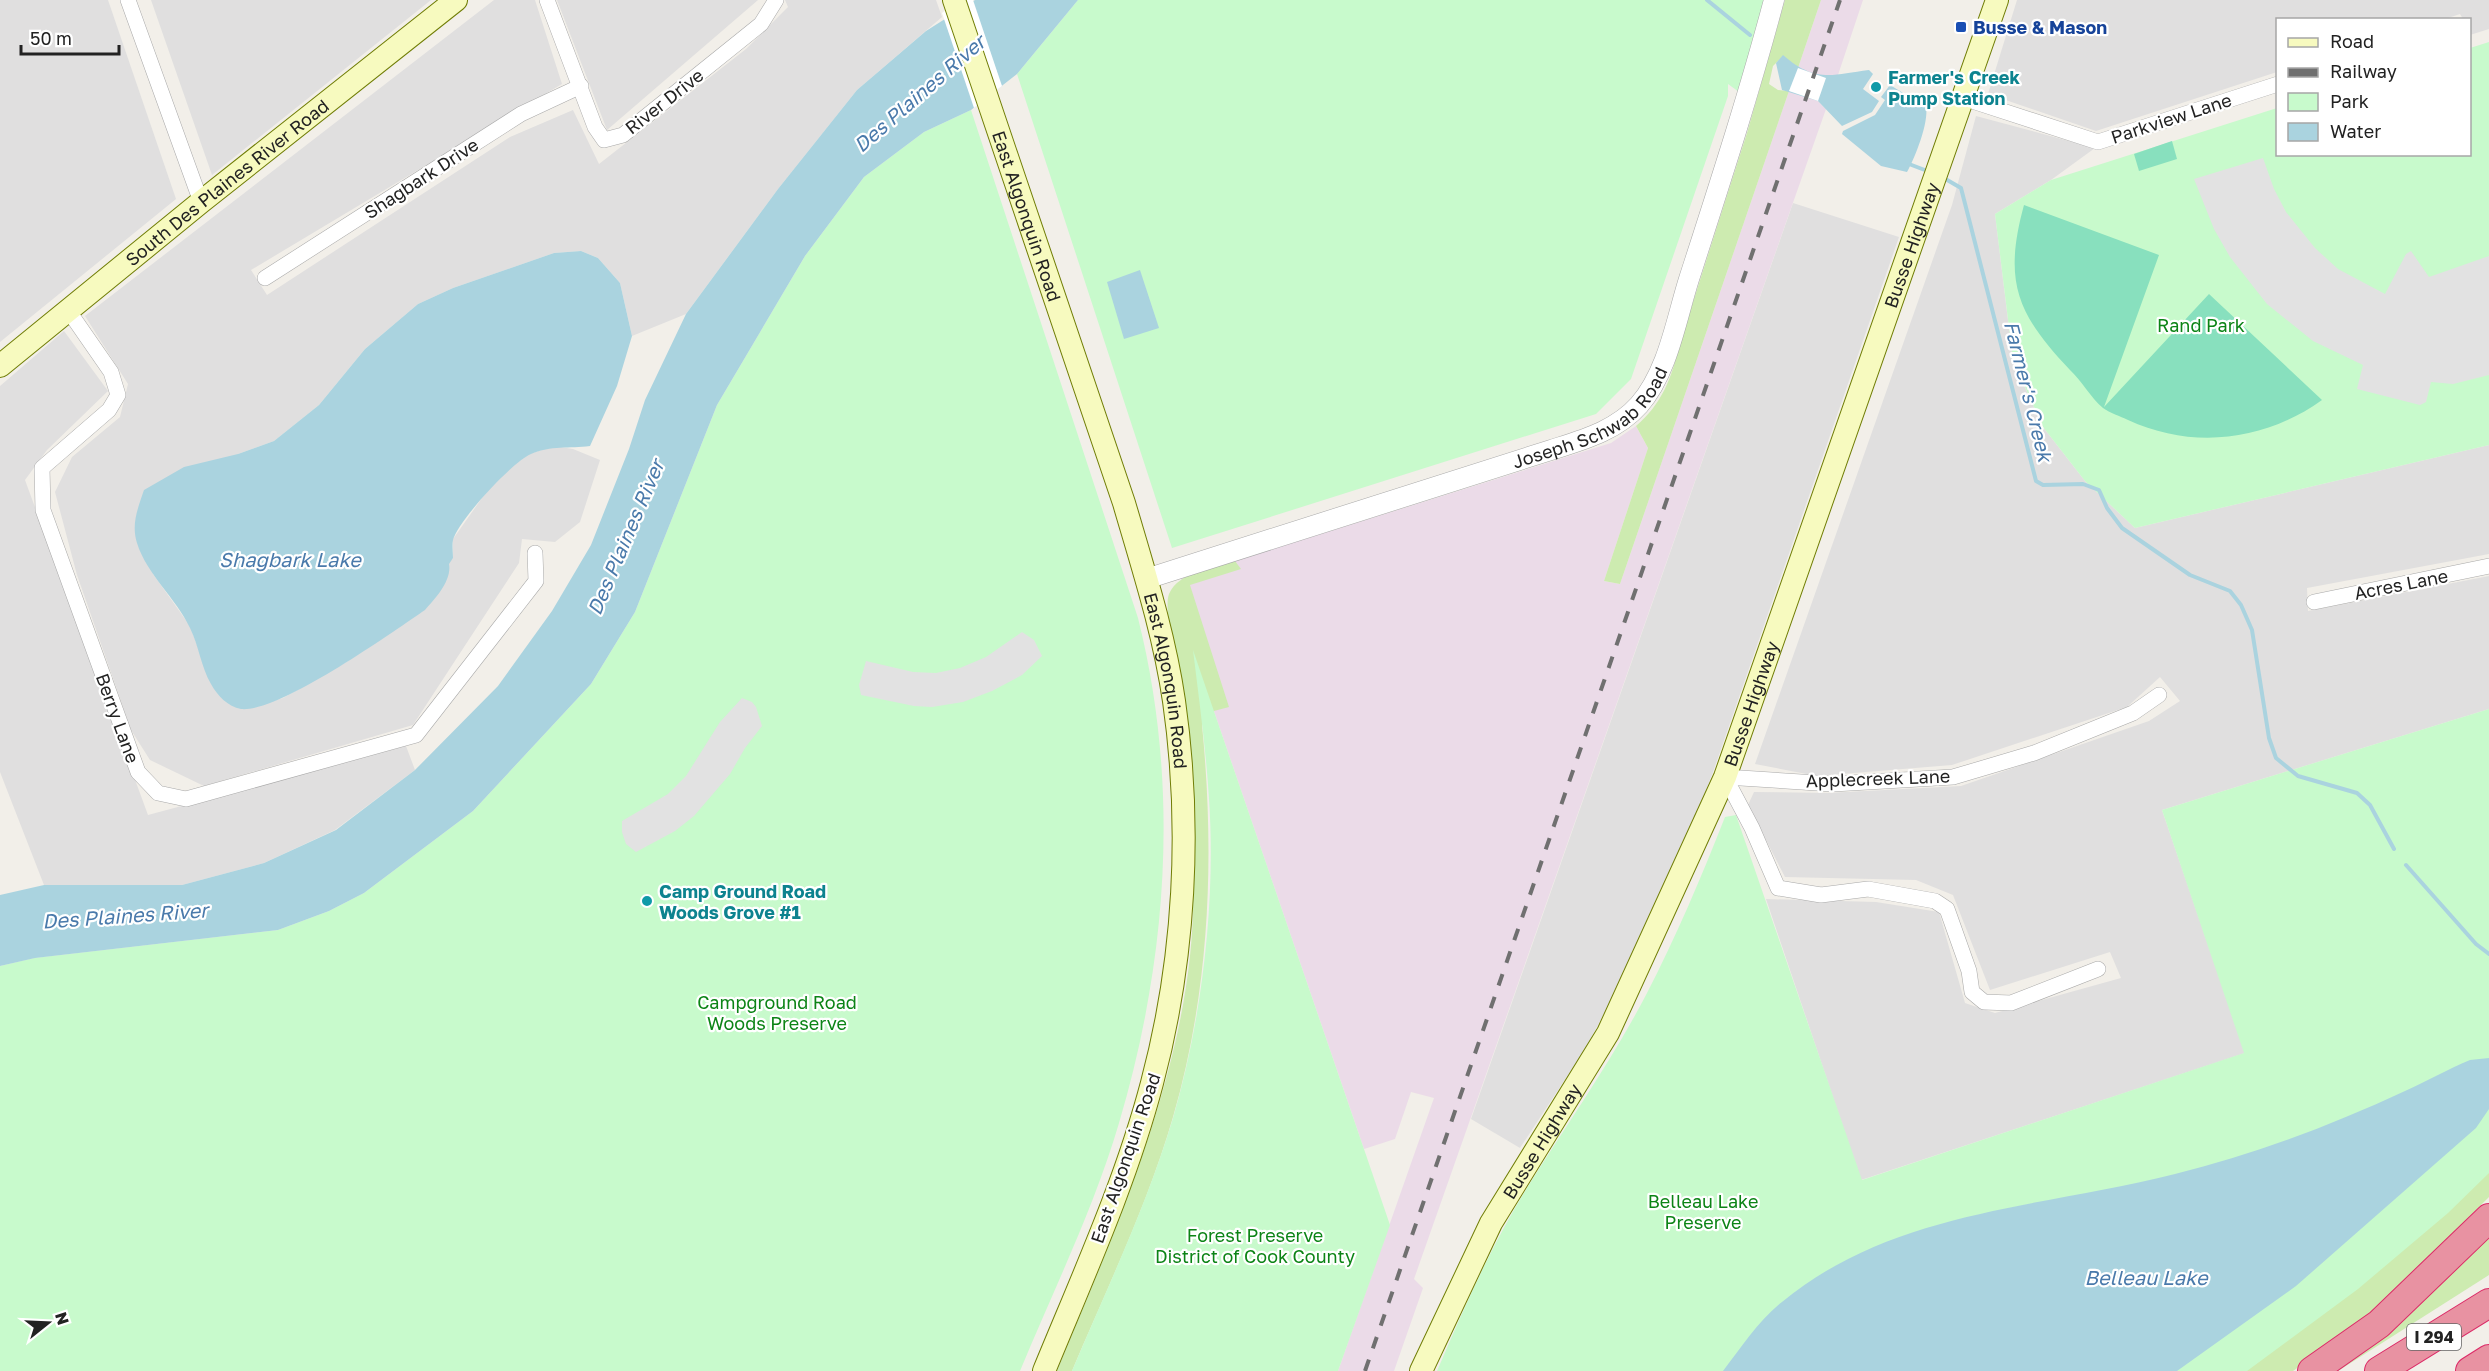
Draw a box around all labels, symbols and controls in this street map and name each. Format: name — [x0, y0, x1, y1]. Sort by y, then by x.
place label: Busse & Mason — [1973, 16, 2107, 38]
scale bar — [21, 18, 118, 56]
legend — [2276, 18, 2471, 156]
marker: Busse & Mason — [1954, 20, 1968, 34]
text: 50 m — [30, 27, 72, 49]
water label: Des Plaines River — [848, 27, 992, 157]
text: Road — [2330, 30, 2374, 52]
text: Railway — [2330, 60, 2397, 82]
street label: River Drive — [620, 64, 708, 138]
place label: Farmer's Creek Pump Station — [1888, 66, 2020, 109]
marker: Farmer's Creek Pump Station — [1869, 80, 1883, 94]
street label: Parkview Lane — [2108, 88, 2234, 148]
text: Park — [2330, 90, 2369, 112]
street label: South Des Plaines River Road — [121, 94, 333, 270]
text: Water — [2330, 120, 2381, 142]
street label: East Algonquin Road — [988, 128, 1066, 304]
street label: Shagbark Drive — [360, 133, 482, 223]
street label: Busse Highway — [1879, 179, 1943, 311]
park label: Rand Park — [2157, 314, 2245, 336]
water label: Farmer's Creek — [2000, 318, 2059, 466]
street label: Joseph Schwab Road — [1510, 363, 1672, 473]
water label: Des Plaines River — [582, 453, 670, 618]
water label: Shagbark Lake — [219, 547, 362, 572]
street label: Acres Lane — [2352, 564, 2450, 604]
street label: East Algonquin Road — [1140, 590, 1192, 770]
street label: Busse Highway — [1719, 638, 1783, 769]
street label: Berry Lane — [92, 670, 144, 766]
street label: Applecreek Lane — [1805, 764, 1951, 792]
place label: Camp Ground Road Woods Grove #1 — [659, 880, 826, 923]
marker: Camp Ground Road Woods Grove #1 — [640, 894, 654, 908]
water label: Des Plaines River — [41, 897, 212, 933]
park label: Campground Road Woods Preserve — [697, 991, 857, 1034]
street label: East Algonquin Road — [1085, 1070, 1165, 1246]
street label: Busse Highway — [1498, 1079, 1585, 1203]
park label: Belleau Lake Preserve — [1648, 1190, 1758, 1233]
park label: Forest Preserve District of Cook County — [1155, 1224, 1355, 1267]
water label: Belleau Lake — [2085, 1265, 2209, 1289]
north arrow — [18, 1293, 78, 1353]
text: N — [51, 1309, 74, 1327]
road number: I 294 — [2407, 1324, 2461, 1350]

